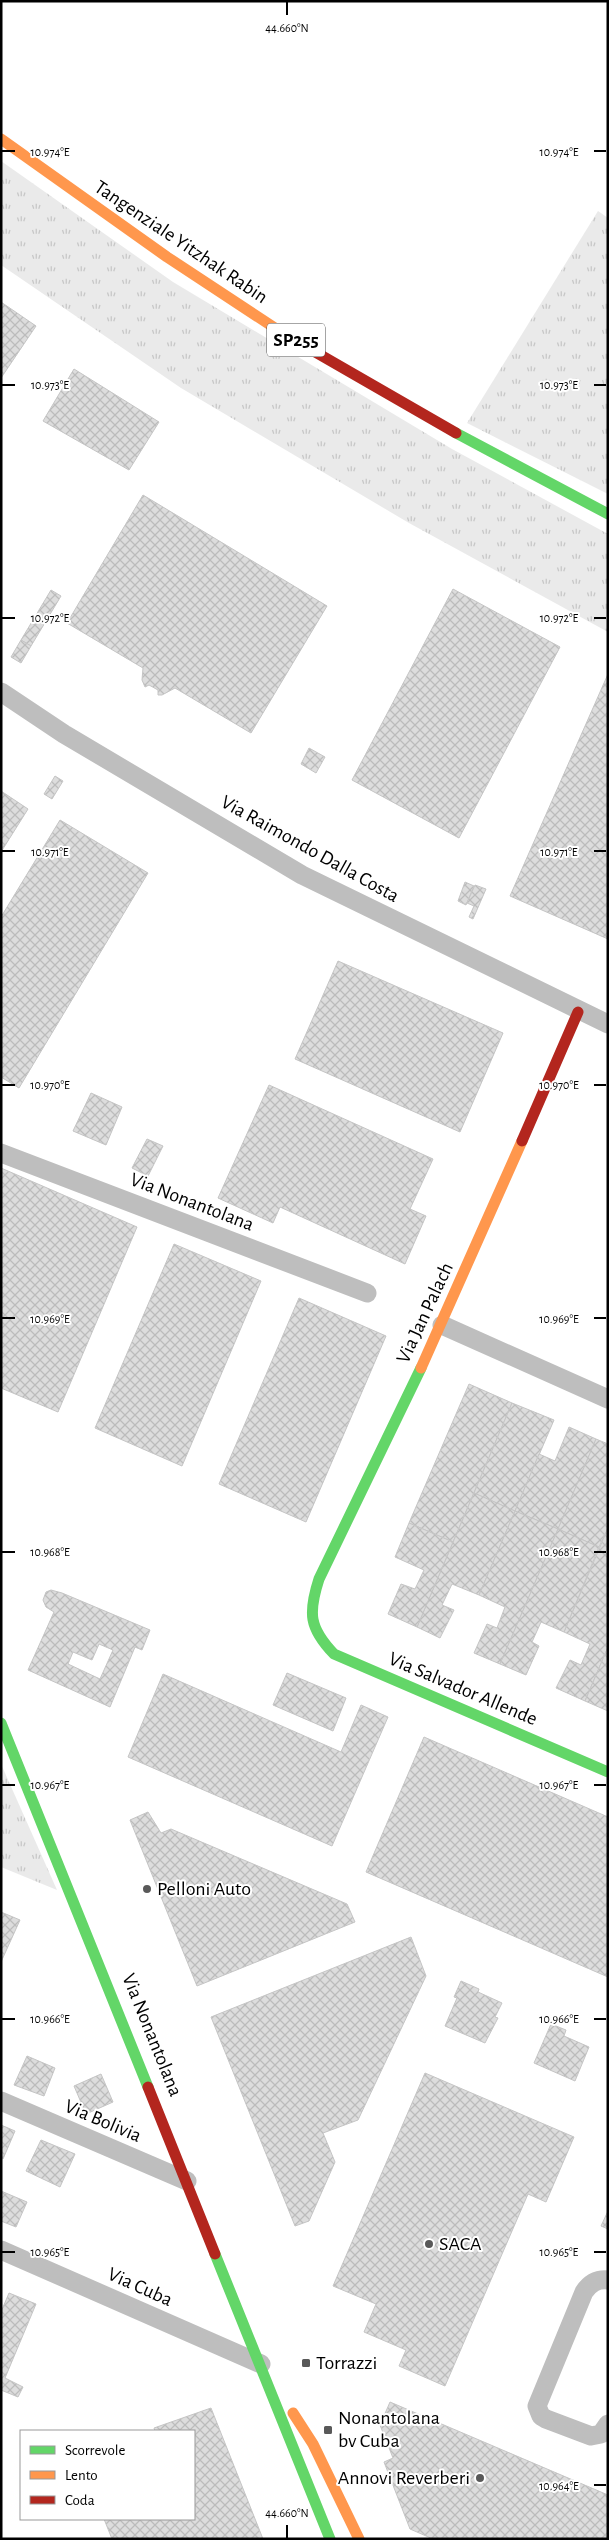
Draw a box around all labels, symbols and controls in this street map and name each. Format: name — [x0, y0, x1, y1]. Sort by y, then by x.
text: 44.660°N — [265, 22, 309, 34]
text: 10.974°E — [31, 146, 70, 158]
text: 10.974°E — [540, 146, 579, 158]
street label: Tangenziale Yitzhak Rabin — [91, 177, 271, 307]
road number: SP255 — [267, 324, 325, 356]
text: 10.973°E — [31, 379, 69, 391]
text: 10.973°E — [540, 379, 578, 391]
text: 10.972°E — [31, 612, 70, 624]
text: 10.972°E — [540, 612, 579, 624]
street label: Via Raimondo Dalla Costa — [218, 792, 402, 906]
text: 10.971°E — [31, 846, 69, 858]
text: 10.971°E — [540, 846, 578, 858]
text: 10.970°E — [30, 1079, 70, 1091]
text: 10.970°E — [539, 1079, 579, 1091]
street label: Via Nonantolana — [127, 1169, 257, 1235]
street label: Via Jan Palach — [393, 1260, 457, 1366]
text: 10.969°E — [30, 1313, 70, 1325]
text: 10.969°E — [539, 1313, 579, 1325]
text: 10.968°E — [30, 1546, 70, 1558]
text: 10.968°E — [539, 1546, 579, 1558]
street label: Via Salvador Allende — [386, 1649, 540, 1729]
text: 10.967°E — [31, 1779, 70, 1791]
text: 10.967°E — [540, 1779, 579, 1791]
place label: Pelloni Auto — [157, 1879, 251, 1899]
marker: Pelloni Auto — [141, 1883, 153, 1895]
street label: Via Nonantolana — [118, 1971, 186, 2099]
text: 10.966°E — [30, 2013, 70, 2025]
text: 10.966°E — [539, 2013, 579, 2025]
street label: Via Bolivia — [62, 2096, 144, 2146]
place label: SACA — [439, 2234, 482, 2254]
marker: SACA — [423, 2238, 435, 2250]
text: 10.965°E — [31, 2246, 70, 2258]
text: 10.965°E — [540, 2246, 579, 2258]
street label: Via Cuba — [105, 2264, 175, 2310]
place label: Torrazzi — [316, 2353, 377, 2373]
marker: Torrazzi — [300, 2357, 312, 2369]
place label: Nonantolana bv Cuba — [338, 2408, 440, 2451]
marker: Nonantolana bv Cuba — [322, 2424, 334, 2436]
legend — [20, 2430, 195, 2520]
text: Scorrevole — [65, 2443, 126, 2458]
text: Lento — [65, 2468, 98, 2483]
place label: Annovi Reverberi — [338, 2468, 470, 2488]
marker: Annovi Reverberi — [474, 2472, 486, 2484]
text: 10.964°E — [539, 2480, 579, 2492]
text: Coda — [65, 2493, 95, 2508]
text: 44.660°N — [265, 2507, 309, 2519]

